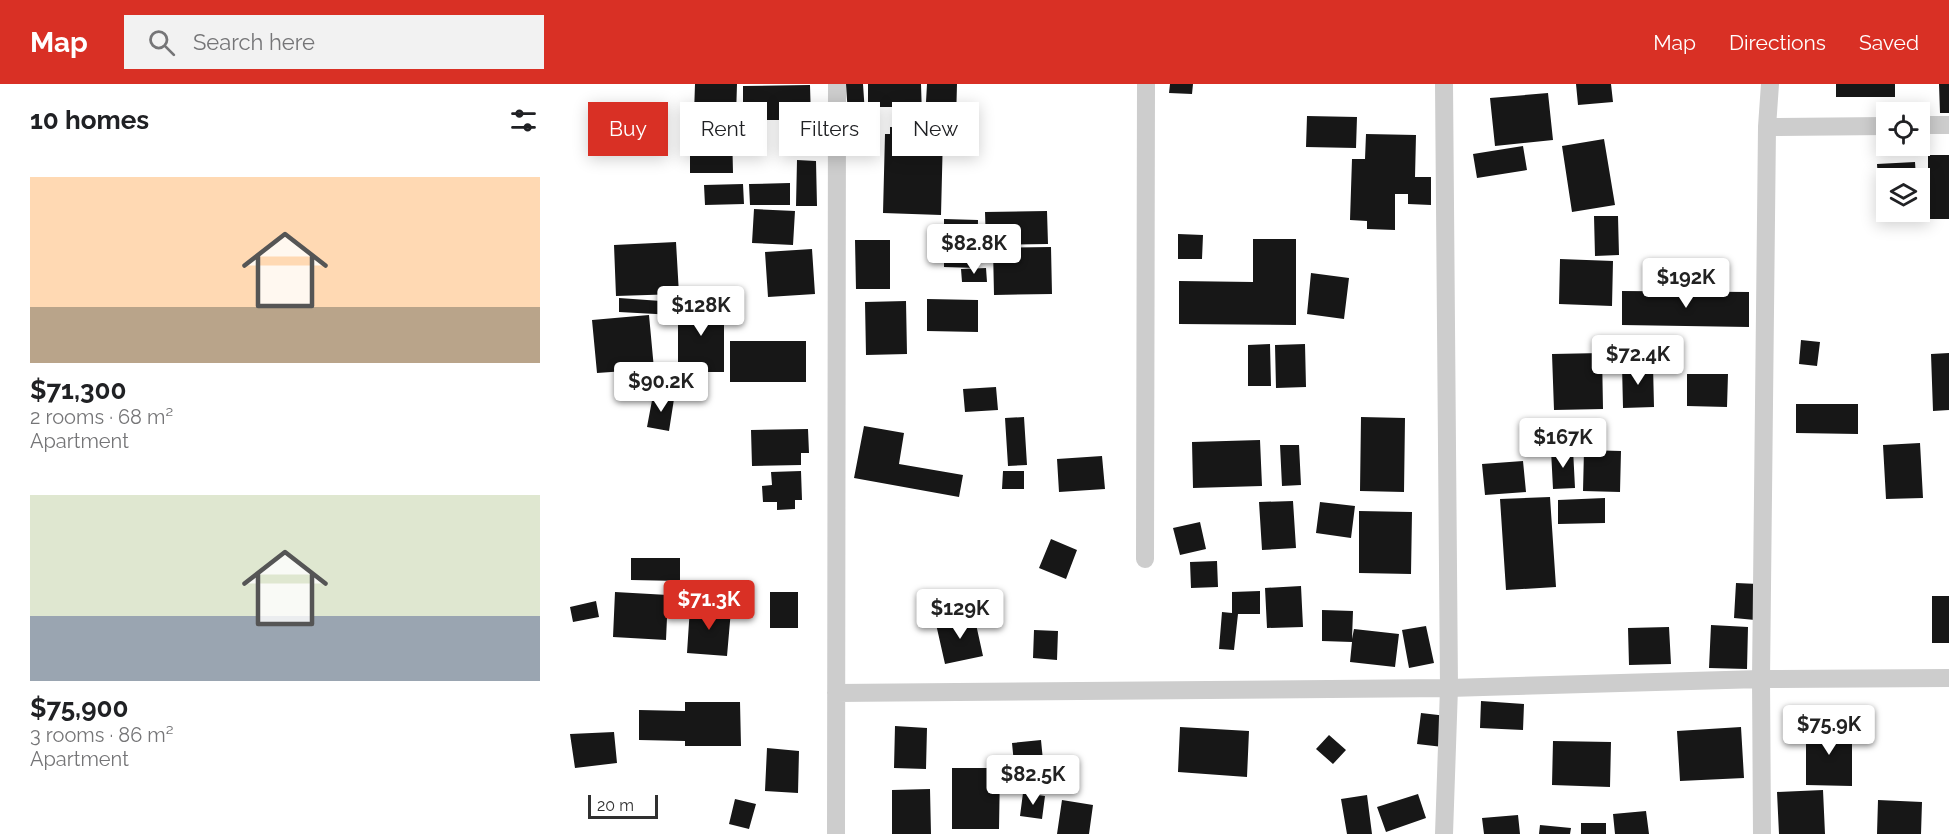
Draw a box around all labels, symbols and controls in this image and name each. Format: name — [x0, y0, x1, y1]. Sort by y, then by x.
search box — [124, 15, 544, 69]
text: Map — [30, 26, 88, 59]
icon: search — [145, 26, 178, 59]
text: Search here — [193, 29, 315, 55]
text: Map — [1653, 30, 1696, 55]
text: Directions — [1729, 30, 1826, 55]
text: Saved — [1859, 30, 1919, 55]
chip: Buy — [588, 102, 668, 156]
chip: Rent — [680, 102, 767, 156]
chip: Filters — [779, 102, 880, 156]
chip: New — [892, 102, 979, 156]
map controls — [1876, 102, 1930, 222]
button: locate — [1876, 102, 1930, 156]
icon: filters — [507, 104, 540, 137]
text: 10 homes — [30, 105, 149, 135]
button: layers — [1876, 168, 1930, 222]
icon: home — [231, 216, 339, 324]
pin: $82.8K — [925, 224, 1023, 275]
text: $82.8K — [941, 231, 1007, 255]
pin: $192K — [1644, 258, 1728, 309]
text: $192K — [1657, 265, 1716, 289]
pin: $128K — [659, 286, 743, 337]
text: $128K — [671, 293, 731, 317]
pin: $72.4K — [1589, 335, 1687, 386]
text: $72.4K — [1606, 342, 1670, 366]
pin: $90.2K — [612, 362, 710, 413]
text: $90.2K — [628, 369, 694, 393]
text: $71,300 — [30, 375, 126, 405]
text: 2 rooms · 68 m² — [30, 405, 173, 429]
pin: $167K — [1521, 418, 1605, 469]
text: $167K — [1533, 425, 1593, 449]
text: Apartment — [30, 429, 129, 453]
icon: home — [231, 534, 339, 642]
pin: $71.3K — [660, 580, 758, 631]
text: $71.3K — [678, 587, 740, 611]
pin: $129K — [918, 589, 1002, 640]
text: $129K — [931, 596, 990, 620]
text: $75,900 — [30, 693, 128, 723]
pin: $75.9K — [1780, 705, 1878, 756]
text: $75.9K — [1797, 712, 1861, 736]
text: 3 rooms · 86 m² — [30, 723, 173, 747]
text: Apartment — [30, 747, 129, 771]
pin: $82.5K — [984, 755, 1082, 806]
text: $82.5K — [1001, 762, 1066, 786]
scale bar — [588, 792, 658, 820]
text: 20 m — [597, 796, 634, 815]

